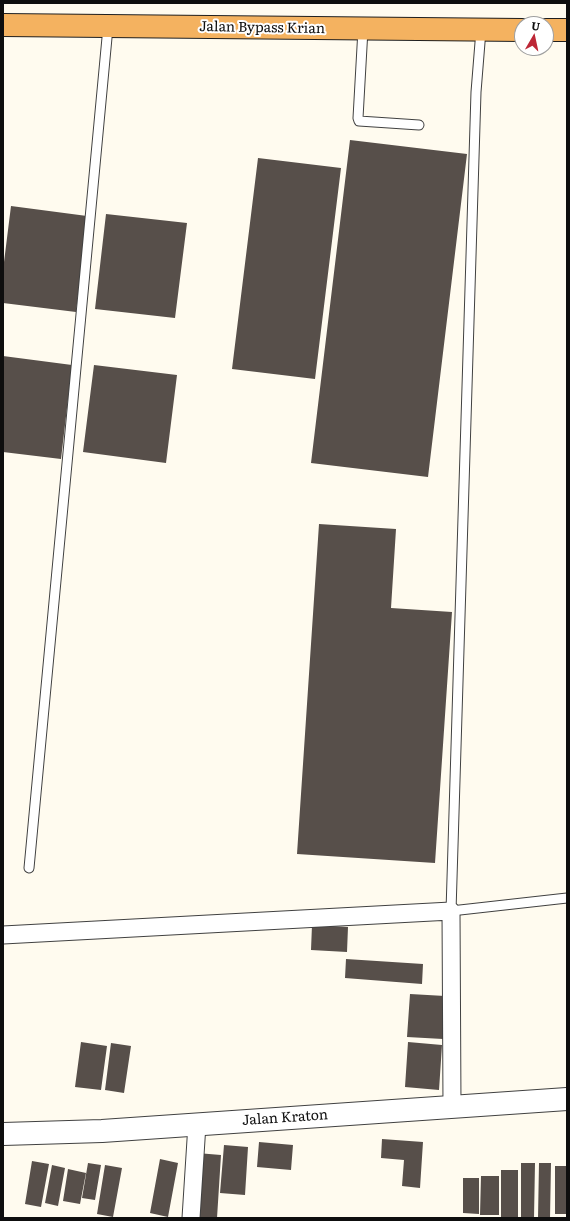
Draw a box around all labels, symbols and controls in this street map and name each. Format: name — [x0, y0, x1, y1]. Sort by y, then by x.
north arrow — [514, 16, 554, 56]
text: U — [530, 17, 541, 34]
street label: Jalan Bypass Krian — [199, 19, 325, 37]
street label: Jalan Kraton — [241, 1107, 329, 1129]

